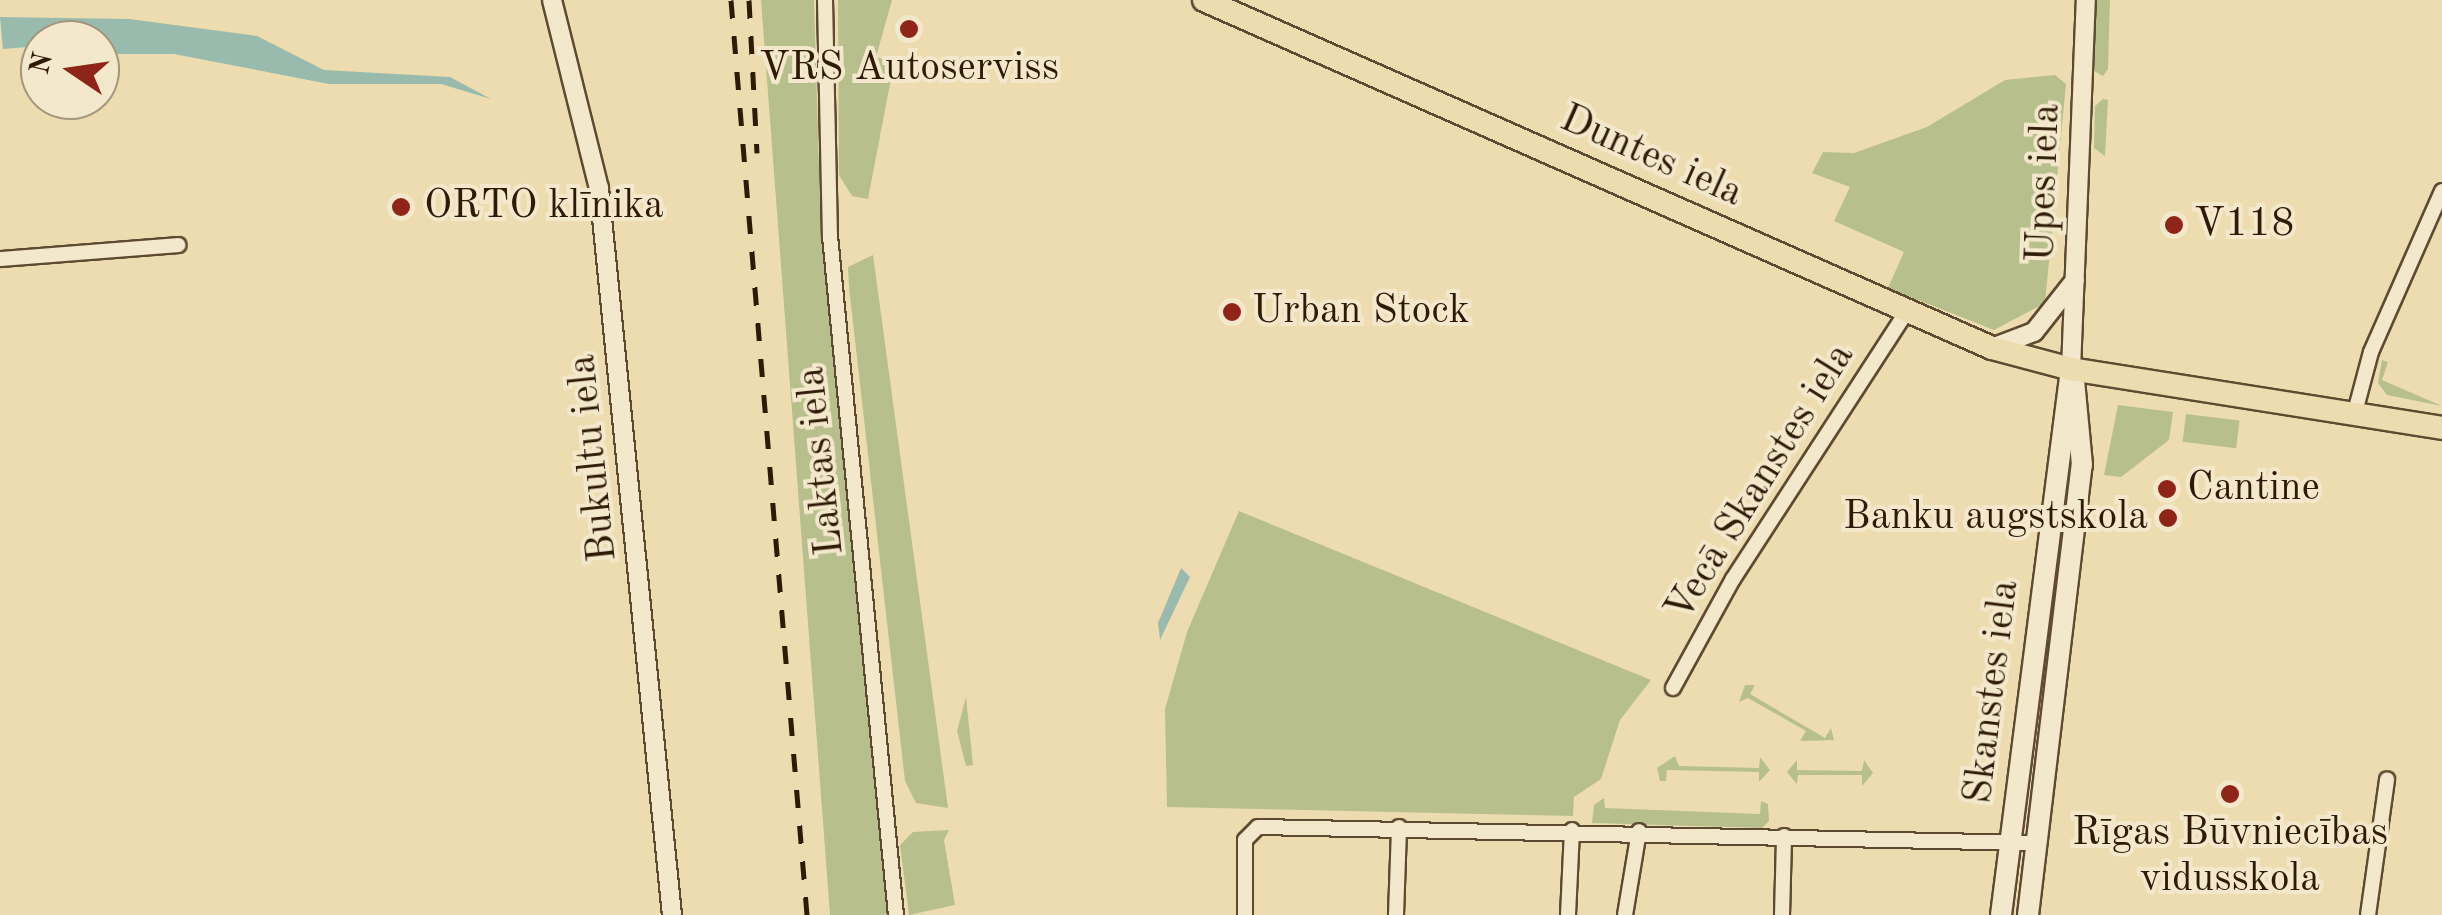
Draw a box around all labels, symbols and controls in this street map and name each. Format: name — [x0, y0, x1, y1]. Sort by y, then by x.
marker: VRS Autoserviss — [898, 18, 920, 40]
north arrow — [20, 20, 120, 120]
place label: VRS Autoserviss — [759, 45, 1059, 93]
text: N — [27, 50, 59, 77]
street label: Duntes iela — [1552, 95, 1750, 219]
street label: Upes iela — [2018, 103, 2072, 263]
place label: ORTO klīnika — [424, 183, 664, 231]
marker: ORTO klīnika — [388, 194, 414, 220]
place label: V118 — [2194, 201, 2294, 249]
marker: V118 — [2163, 214, 2185, 236]
place label: Urban Stock — [1252, 288, 1470, 336]
marker: Urban Stock — [1221, 301, 1243, 323]
street label: Vecā Skanstes iela — [1656, 335, 1866, 631]
street label: Bukultu iela — [559, 352, 629, 564]
street label: Laktas iela — [788, 364, 856, 558]
place label: Cantine — [2187, 465, 2320, 513]
marker: Cantine — [2156, 478, 2178, 500]
place label: Banku augstskola — [1843, 494, 2148, 542]
marker: Banku augstskola — [2157, 507, 2179, 529]
street label: Skanstes iela — [1955, 577, 2031, 807]
marker: Rīgas Būvniecības vidusskola — [2219, 783, 2241, 805]
place label: Rīgas Būvniecības vidusskola — [2072, 810, 2388, 904]

